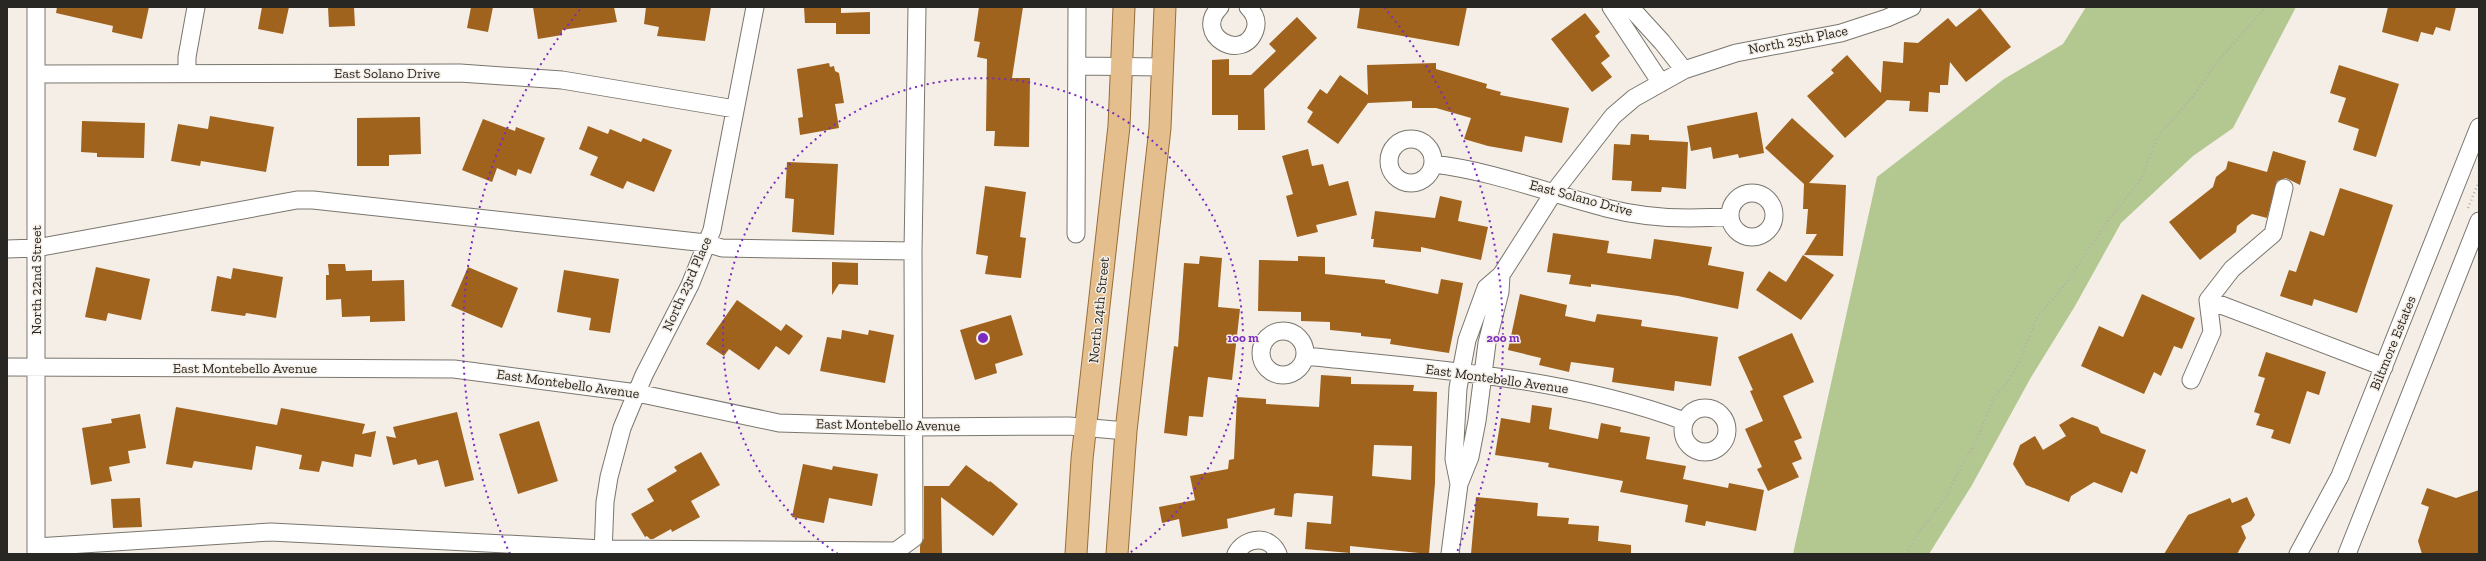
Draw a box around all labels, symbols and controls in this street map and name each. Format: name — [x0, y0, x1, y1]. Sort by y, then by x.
street label: North 25th Place — [1747, 22, 1850, 58]
street label: East Solano Drive — [334, 65, 440, 82]
street label: East Solano Drive — [1528, 176, 1635, 220]
street label: North 22nd Street — [28, 225, 45, 335]
street label: North 23rd Place — [659, 234, 716, 334]
street label: North 24th Street — [1085, 255, 1113, 364]
street label: Biltmore Estates — [2366, 293, 2420, 393]
centre of rings — [976, 331, 990, 345]
text: 100 m — [1227, 331, 1259, 345]
text: 200 m — [1486, 331, 1520, 345]
street label: East Montebello Avenue — [173, 360, 318, 377]
street label: East Montebello Avenue — [1424, 361, 1570, 398]
street label: East Montebello Avenue — [495, 366, 641, 403]
street label: East Montebello Avenue — [816, 415, 961, 435]

